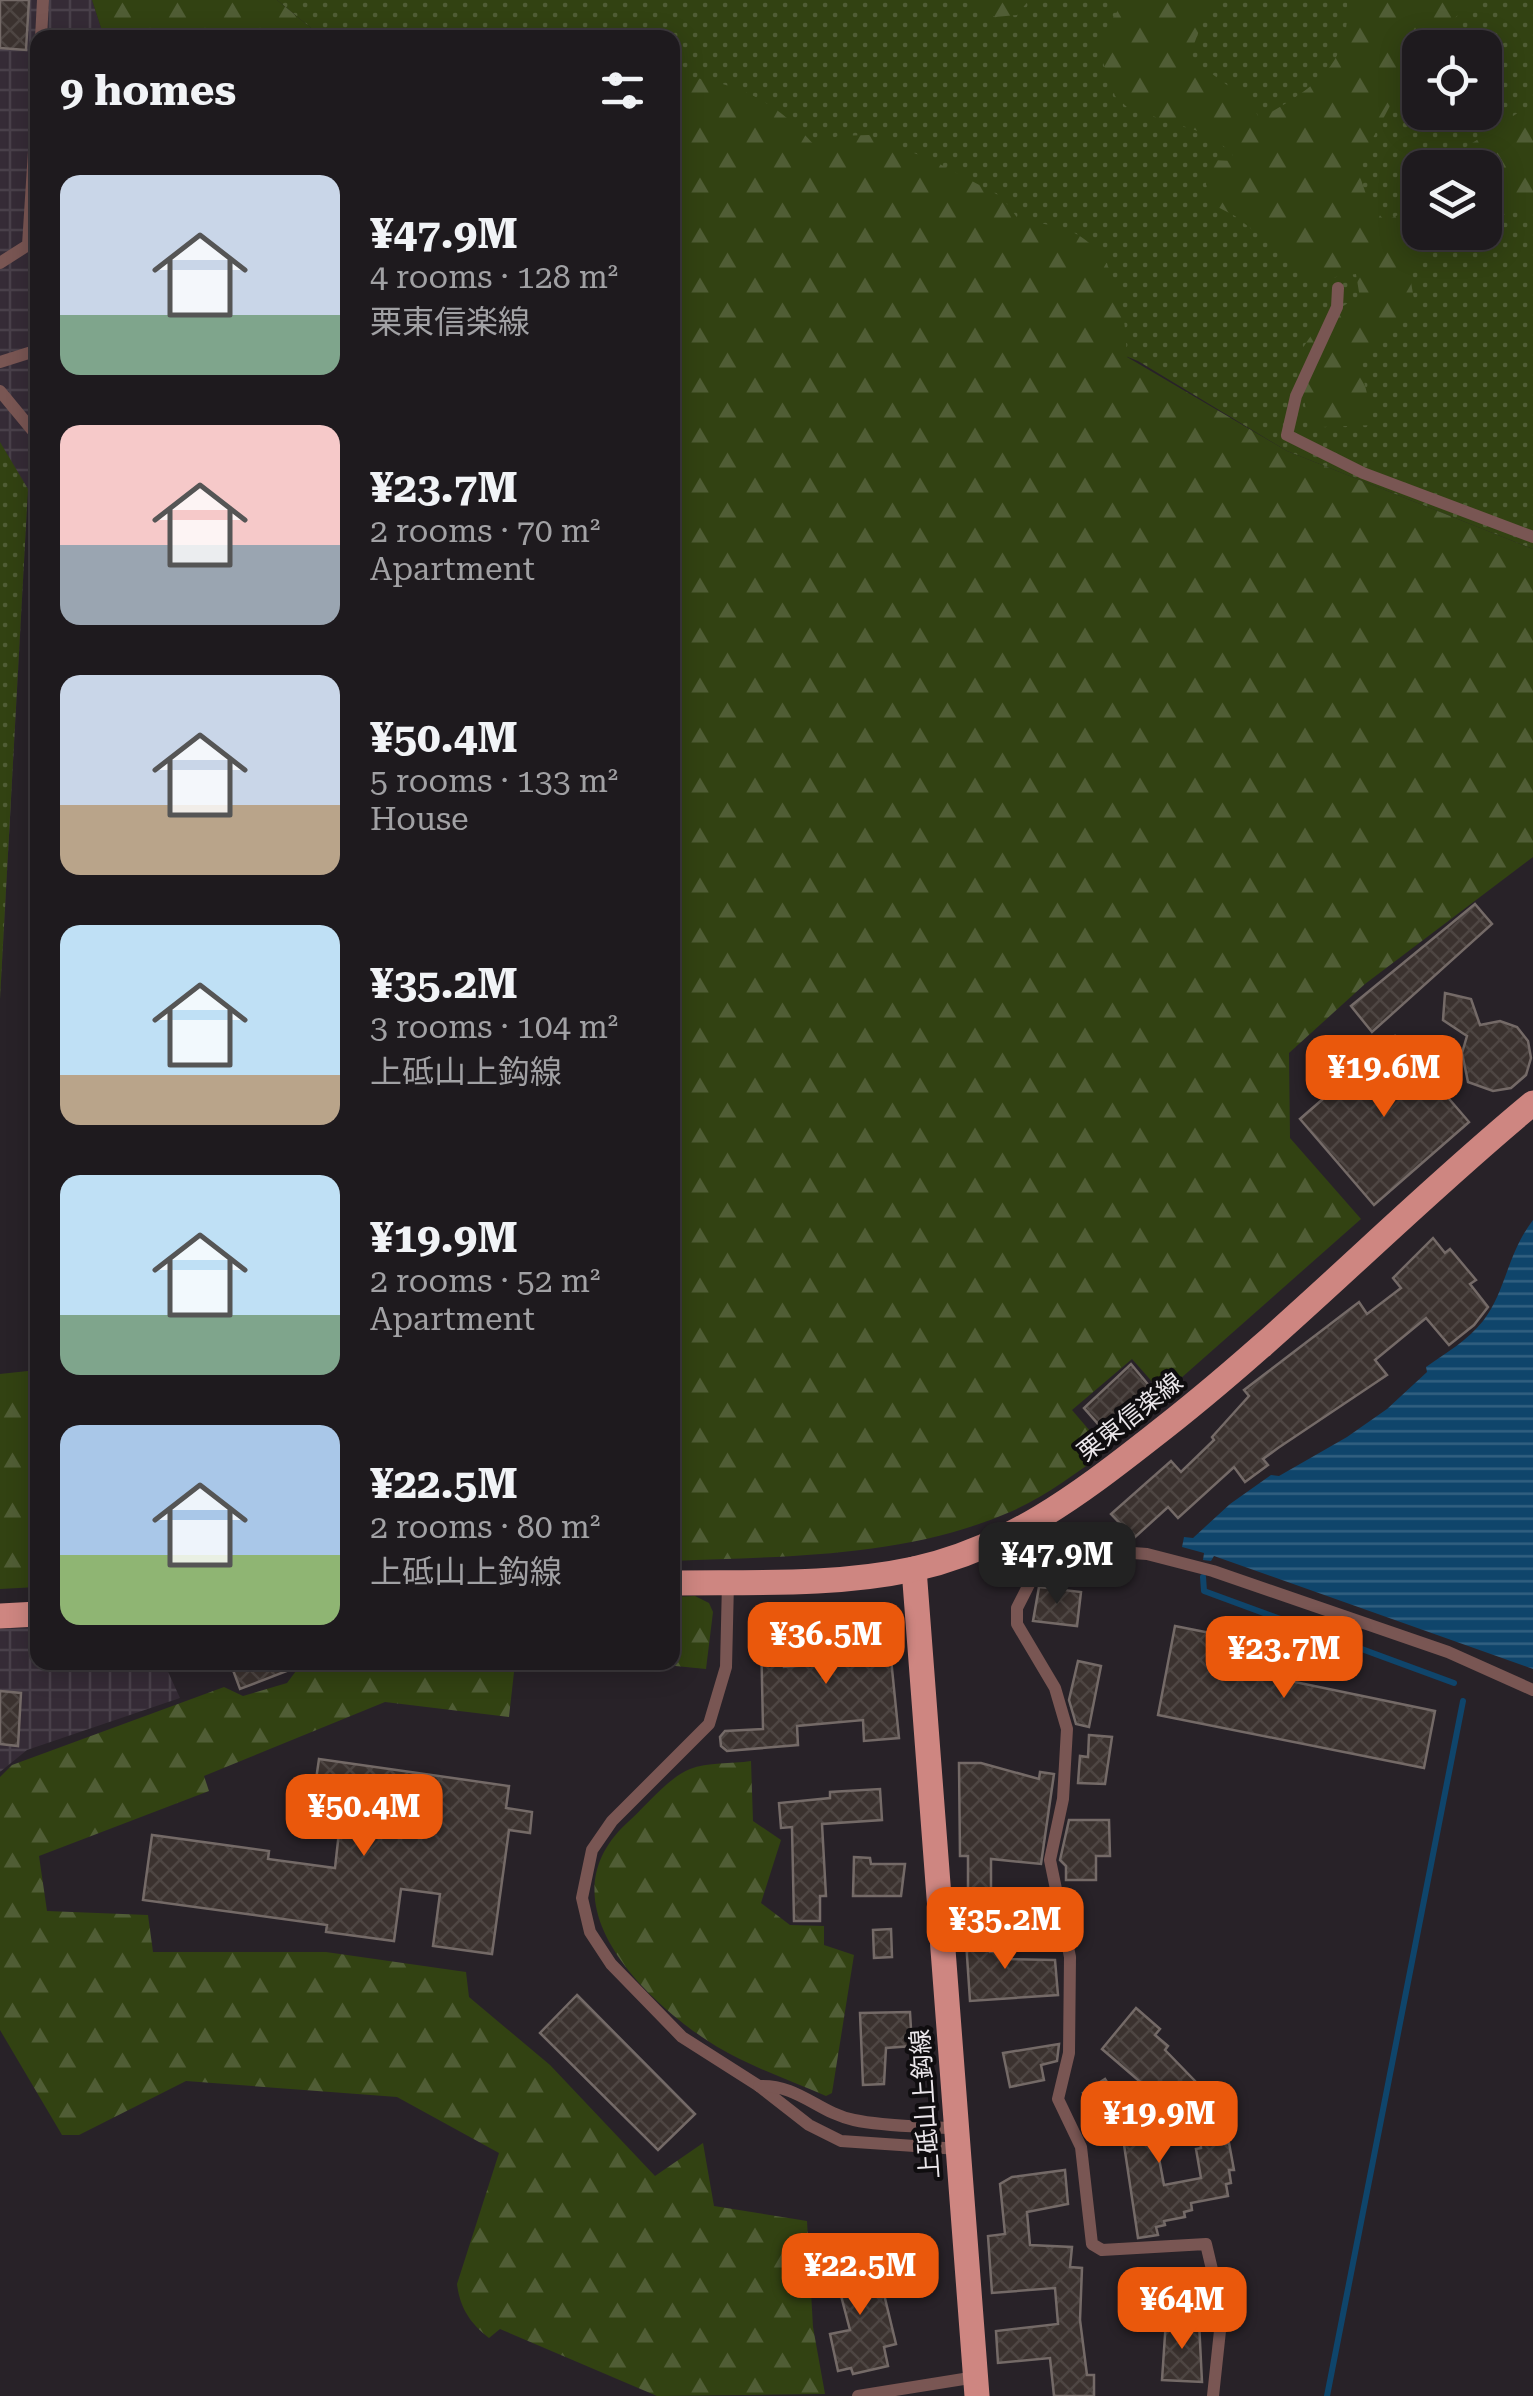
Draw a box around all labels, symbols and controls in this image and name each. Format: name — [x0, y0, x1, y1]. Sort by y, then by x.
map controls — [1402, 30, 1502, 250]
button: locate — [1402, 30, 1502, 130]
icon: filters — [595, 63, 650, 118]
text: 9 homes — [60, 66, 236, 115]
button: layers — [1402, 150, 1502, 250]
text: ¥47.9M — [370, 209, 518, 258]
icon: home — [140, 215, 260, 335]
text: 4 rooms · 128 m² — [370, 258, 618, 296]
text: 栗東信楽線 — [370, 303, 530, 341]
text: ¥23.7M — [370, 463, 518, 512]
icon: home — [140, 465, 260, 585]
text: 2 rooms · 70 m² — [370, 512, 600, 550]
text: Apartment — [370, 550, 535, 588]
text: ¥50.4M — [370, 713, 518, 762]
icon: home — [140, 715, 260, 835]
text: 5 rooms · 133 m² — [370, 762, 618, 800]
text: House — [370, 800, 469, 838]
text: ¥35.2M — [370, 959, 518, 1008]
icon: home — [140, 965, 260, 1085]
text: 3 rooms · 104 m² — [370, 1008, 618, 1046]
pin: ¥19.6M — [1303, 1035, 1465, 1120]
text: ¥19.6M — [1328, 1048, 1440, 1086]
text: 上砥山上鈎線 — [370, 1053, 562, 1091]
text: ¥19.9M — [370, 1213, 518, 1262]
icon: home — [140, 1215, 260, 1335]
text: 2 rooms · 52 m² — [370, 1262, 600, 1300]
text: Apartment — [370, 1300, 535, 1338]
street label: 栗東信楽線 — [1072, 1367, 1188, 1467]
text: ¥22.5M — [370, 1459, 518, 1508]
icon: home — [140, 1465, 260, 1585]
text: 2 rooms · 80 m² — [370, 1508, 600, 1546]
pin: ¥47.9M — [976, 1522, 1138, 1607]
text: ¥47.9M — [1001, 1535, 1113, 1573]
text: 上砥山上鈎線 — [370, 1553, 562, 1591]
pin: ¥36.5M — [745, 1602, 907, 1687]
text: ¥36.5M — [770, 1615, 882, 1653]
pin: ¥23.7M — [1203, 1616, 1365, 1701]
text: ¥23.7M — [1228, 1629, 1340, 1667]
pin: ¥50.4M — [283, 1774, 445, 1859]
text: ¥50.4M — [308, 1787, 420, 1825]
pin: ¥35.2M — [924, 1887, 1086, 1972]
text: ¥35.2M — [949, 1900, 1061, 1938]
street label: 上砥山上鈎線 — [905, 2028, 945, 2180]
pin: ¥19.9M — [1078, 2081, 1240, 2166]
text: ¥19.9M — [1103, 2094, 1215, 2132]
pin: ¥22.5M — [779, 2233, 941, 2318]
text: ¥22.5M — [804, 2246, 916, 2284]
pin: ¥64M — [1123, 2267, 1241, 2352]
text: ¥64M — [1140, 2280, 1224, 2318]

